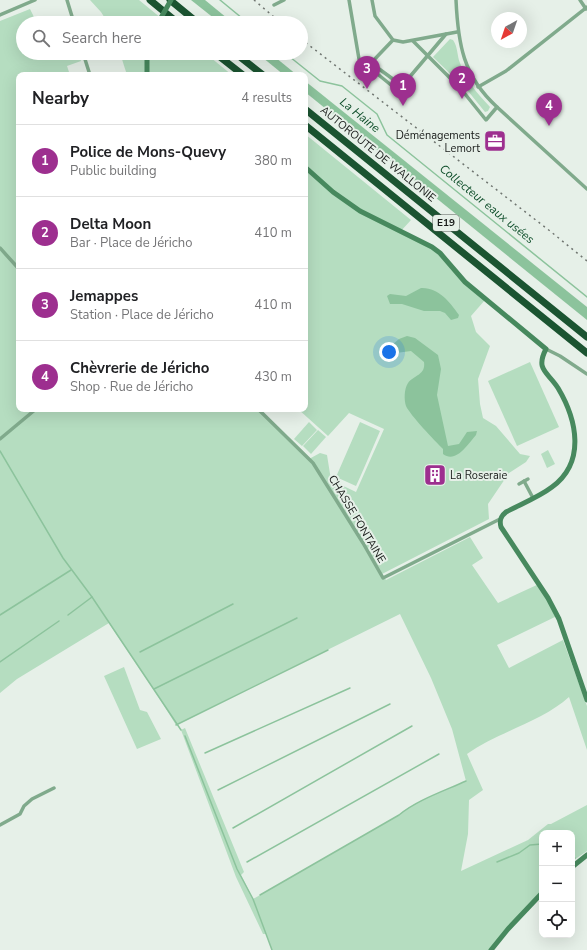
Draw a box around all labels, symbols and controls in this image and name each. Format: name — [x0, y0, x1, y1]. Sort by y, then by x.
north arrow — [491, 12, 527, 48]
search box — [16, 16, 308, 60]
icon: search — [30, 27, 52, 49]
text: Search here — [62, 28, 142, 48]
pin: 3 — [354, 56, 380, 89]
pin: 2 — [449, 66, 475, 99]
pin: 1 — [390, 73, 416, 106]
text: Nearby — [32, 87, 89, 110]
text: 4 results — [241, 89, 292, 107]
pin: 4 — [536, 93, 562, 126]
water label: La Haine — [337, 94, 384, 137]
street label: AUTOROUTE DE WALLONIE — [317, 103, 439, 205]
place label: Déménagements Lemort — [396, 128, 480, 156]
office icon: Déménagements Lemort — [482, 128, 508, 154]
text: Police de Mons-Quevy — [70, 142, 226, 162]
text: 1 — [41, 152, 49, 170]
text: 380 m — [254, 152, 292, 170]
water label: Collecteur eaux usées — [436, 161, 538, 247]
text: Public building — [70, 162, 157, 180]
text: Delta Moon — [70, 214, 151, 234]
road number: E19 — [433, 215, 459, 231]
text: 2 — [41, 224, 49, 242]
text: 410 m — [254, 224, 292, 242]
text: Bar · Place de Jéricho — [70, 234, 192, 252]
text: Jemappes — [70, 286, 138, 306]
text: 3 — [41, 296, 49, 314]
text: 410 m — [254, 296, 292, 314]
text: Station · Place de Jéricho — [70, 306, 214, 324]
your location — [379, 342, 399, 362]
text: Chèvrerie de Jéricho — [70, 358, 210, 378]
text: 4 — [41, 368, 49, 386]
text: 430 m — [254, 368, 292, 386]
text: Shop · Rue de Jéricho — [70, 378, 193, 396]
building icon: La Roseraie — [422, 462, 448, 488]
place label: La Roseraie — [450, 468, 507, 483]
street label: CHASSE FONTAINE — [325, 472, 389, 566]
map controls — [539, 830, 575, 938]
button: + — [539, 830, 575, 866]
button: − — [539, 866, 575, 902]
button: locate — [539, 902, 575, 938]

